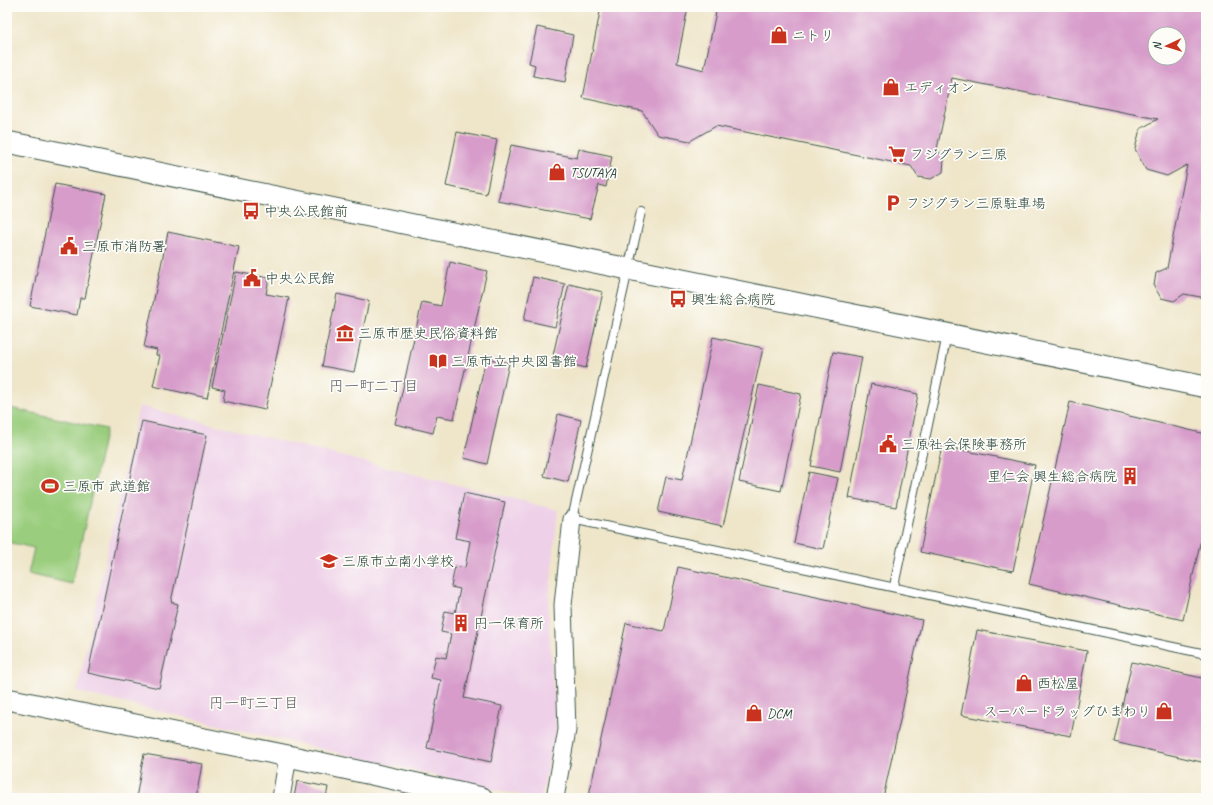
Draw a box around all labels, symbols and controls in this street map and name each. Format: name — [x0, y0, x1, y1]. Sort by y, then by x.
shop icon: ニトリ — [769, 25, 789, 45]
north arrow — [1147, 26, 1187, 66]
place label: ニトリ — [792, 27, 834, 44]
text: N — [1150, 41, 1164, 51]
shop icon: エディオン — [881, 77, 901, 97]
place label: エディオン — [904, 79, 975, 96]
supermarket icon: フジグラン三原 — [887, 144, 907, 164]
place label: フジグラン三原 — [910, 146, 1007, 163]
shop icon: TSUTAYA — [547, 162, 567, 182]
place label: TSUTAYA — [570, 164, 617, 181]
parking icon: フジグラン三原駐車場 — [883, 193, 903, 213]
place label: フジグラン三原駐車場 — [906, 195, 1045, 212]
bus stop icon: 中央公民館前 — [241, 201, 261, 221]
place label: 中央公民館前 — [264, 203, 348, 220]
public building icon: 三原市消防署 — [59, 236, 79, 256]
place label: 三原市消防署 — [82, 238, 166, 255]
public building icon: 中央公民館 — [242, 268, 262, 288]
place label: 中央公民館 — [265, 270, 335, 287]
bus stop icon: 興生総合病院 — [668, 289, 688, 309]
place label: 興生総合病院 — [691, 291, 775, 308]
museum icon: 三原市歴史民俗資料館 — [335, 323, 355, 343]
place label: 三原市歴史民俗資料館 — [358, 325, 498, 342]
library icon: 三原市立中央図書館 — [428, 351, 448, 371]
place label: 三原市立中央図書館 — [451, 353, 577, 370]
district label: 円一町二丁目 — [329, 377, 419, 396]
public building icon: 三原社会保険事務所 — [878, 434, 898, 454]
place label: 三原社会保険事務所 — [901, 436, 1027, 453]
building icon: 里仁会 興生総合病院 — [1120, 466, 1140, 486]
place label: 里仁会 興生総合病院 — [988, 468, 1117, 485]
sports icon: 三原市 武道館 — [40, 476, 60, 496]
place label: 三原市 武道館 — [63, 478, 150, 495]
school or university icon: 三原市立南小学校 — [319, 551, 339, 571]
place label: 三原市立南小学校 — [342, 553, 454, 570]
building icon: 円一保育所 — [451, 613, 471, 633]
place label: 円一保育所 — [474, 615, 544, 632]
shop icon: 西松屋 — [1014, 673, 1034, 693]
place label: 西松屋 — [1037, 675, 1079, 692]
district label: 円一町三丁目 — [209, 694, 299, 713]
shop icon: スーパードラッグひまわり — [1154, 701, 1174, 721]
shop icon: DCM — [744, 703, 764, 723]
place label: スーパードラッグひまわり — [984, 703, 1151, 720]
place label: DCM — [767, 705, 793, 722]

